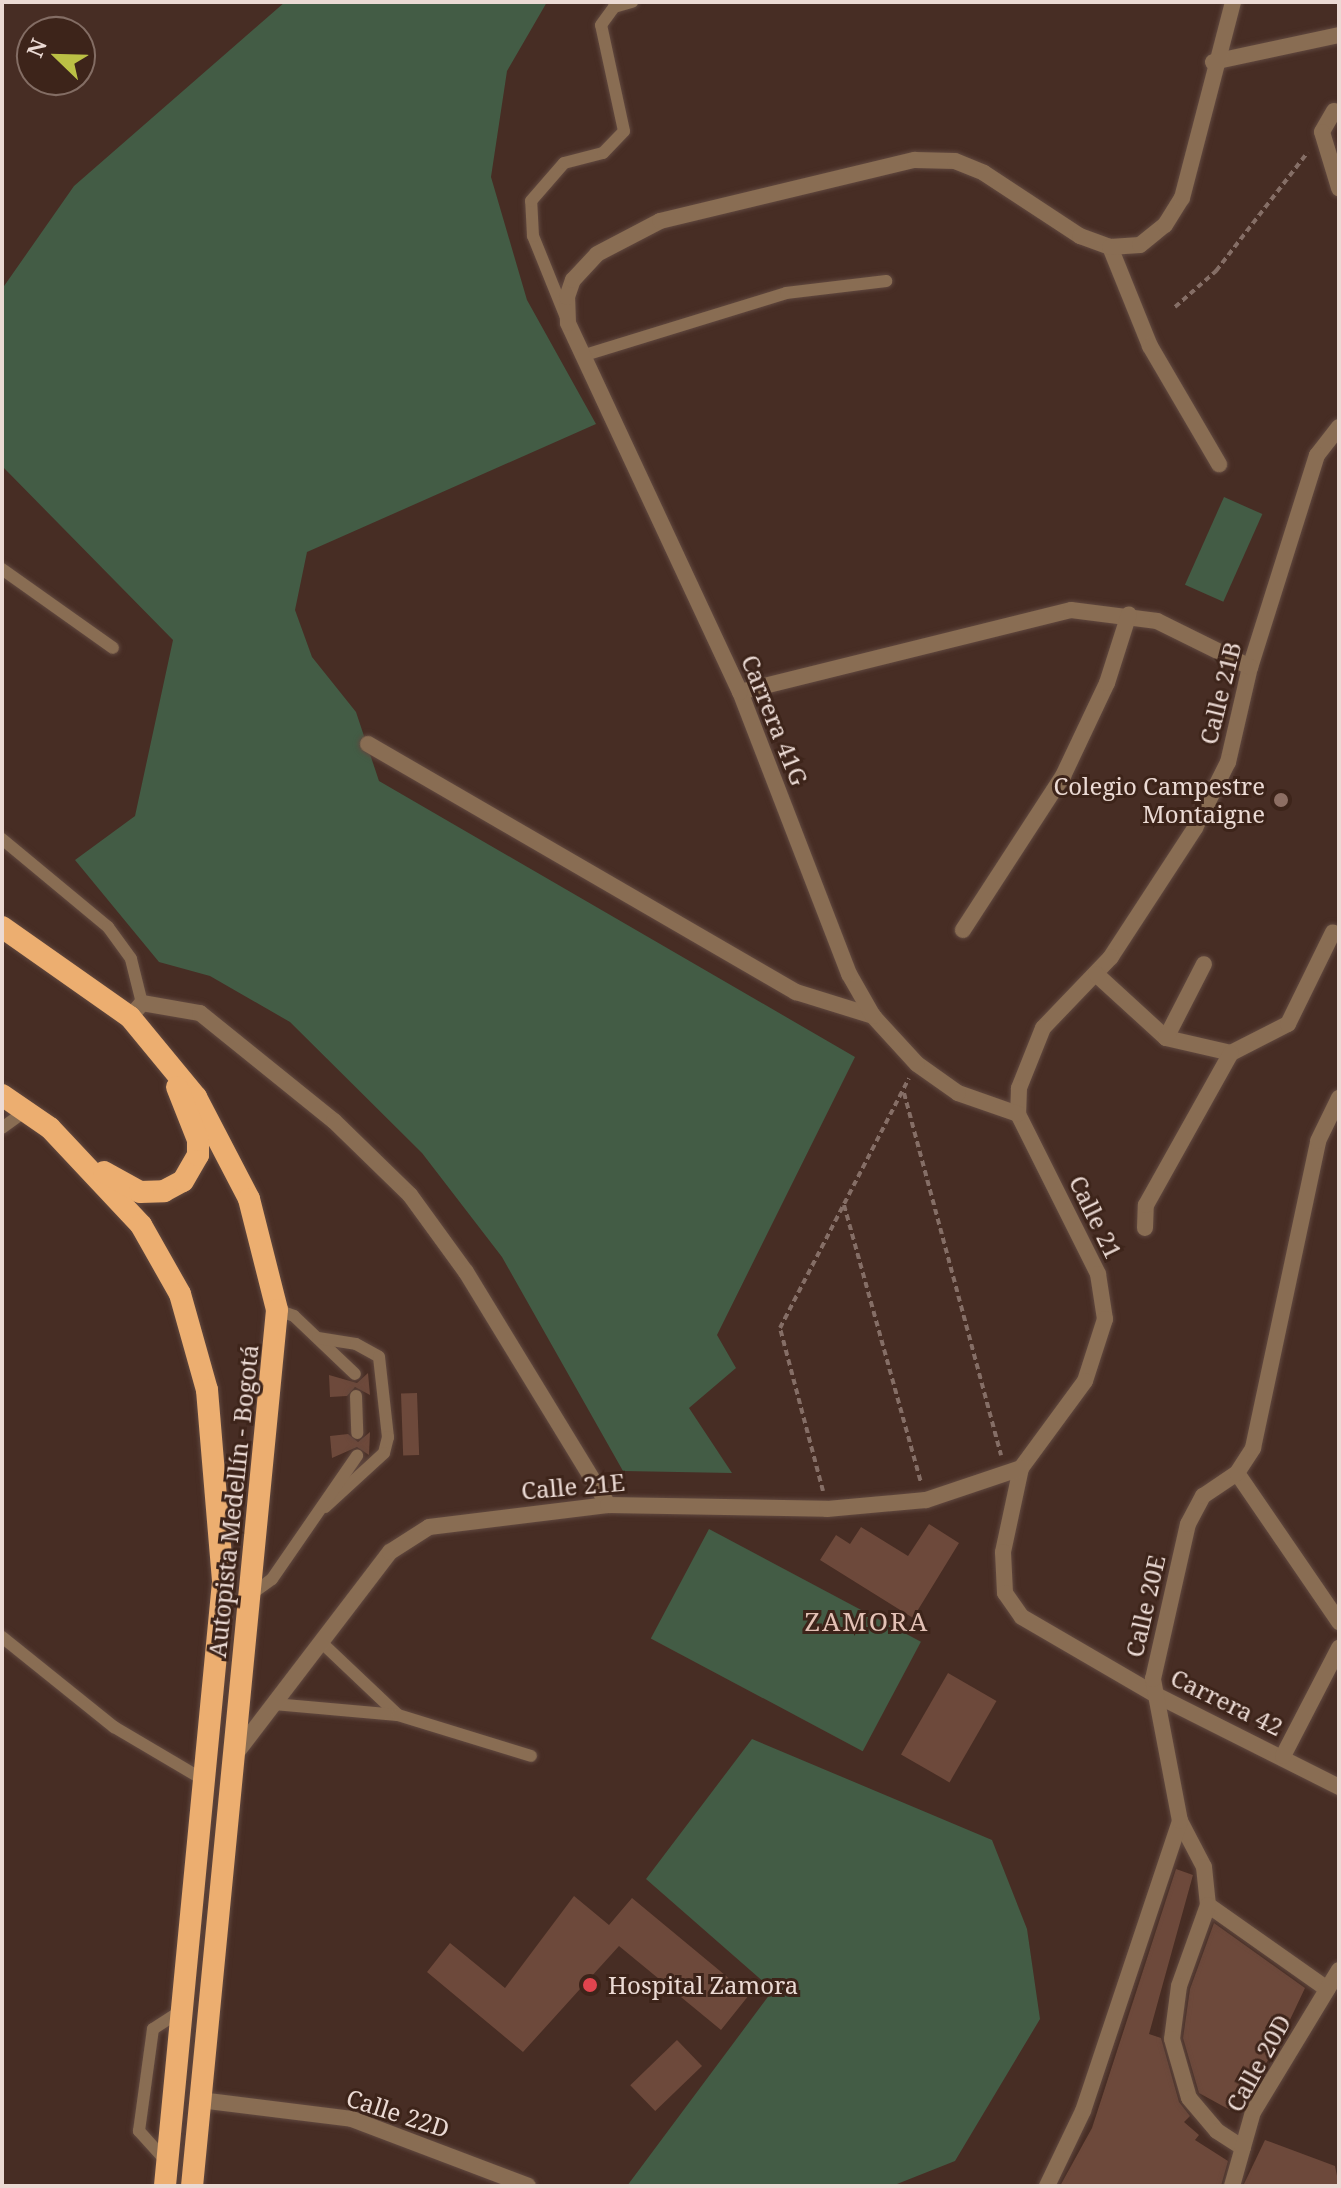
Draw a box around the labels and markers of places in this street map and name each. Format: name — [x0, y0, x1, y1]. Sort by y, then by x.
place label: Colegio Campestre Montaigne — [1054, 772, 1265, 828]
marker: Colegio Campestre Montaigne — [1272, 791, 1290, 809]
place label: Hospital Zamora — [608, 1971, 798, 1999]
marker: Hospital Zamora — [579, 1974, 601, 1996]

